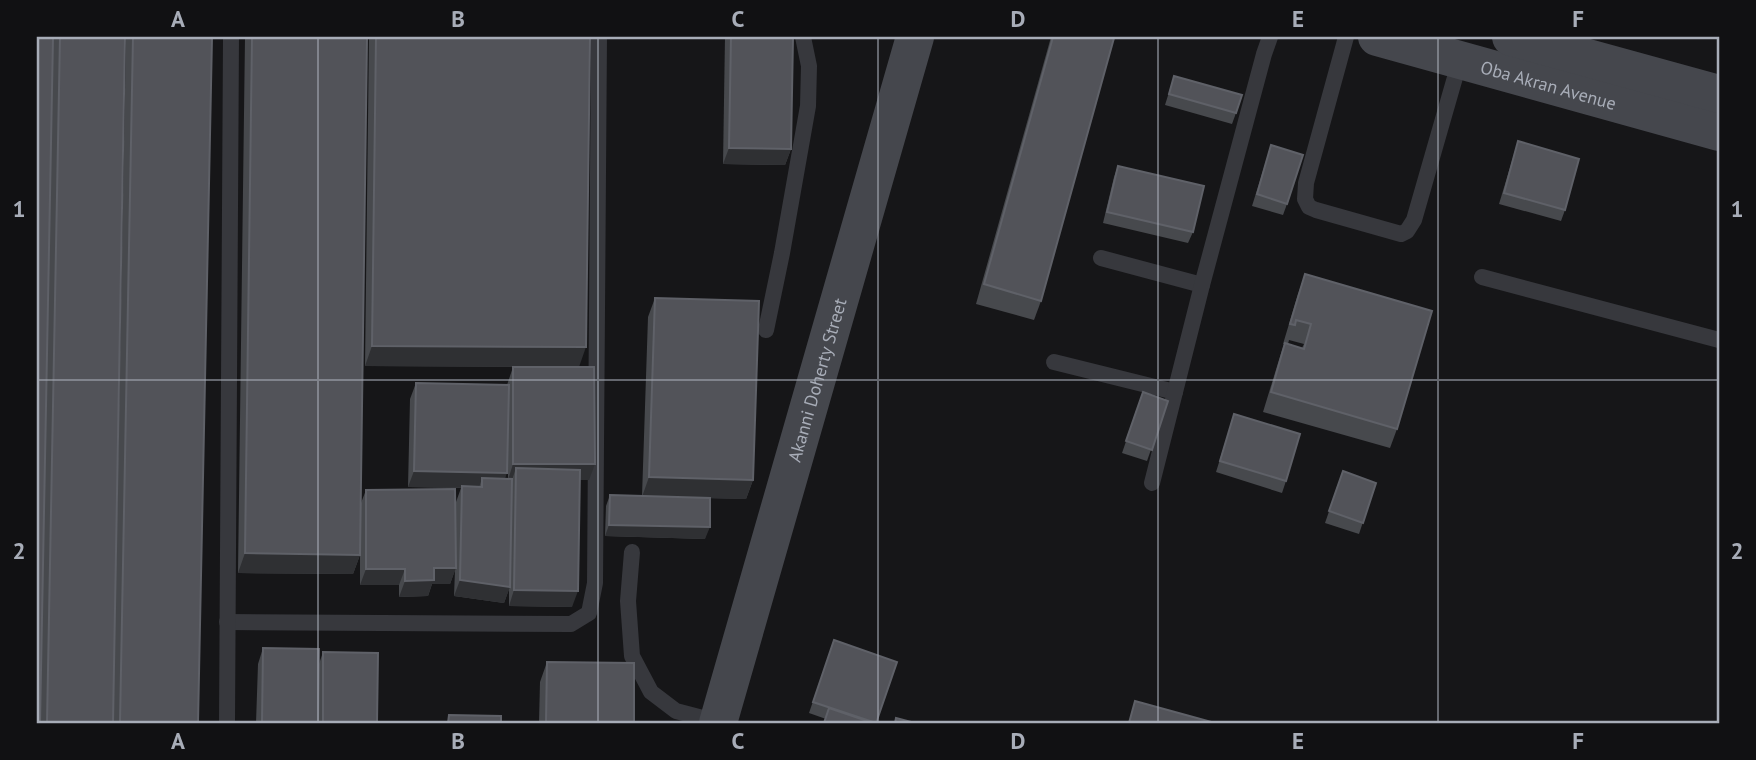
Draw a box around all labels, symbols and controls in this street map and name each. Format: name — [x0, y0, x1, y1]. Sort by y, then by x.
text: A — [171, 4, 185, 33]
text: B — [451, 4, 465, 33]
text: C — [732, 4, 745, 33]
text: D — [1011, 4, 1025, 33]
text: E — [1292, 4, 1304, 33]
text: F — [1572, 4, 1584, 33]
street label: Oba Akran Avenue — [1478, 55, 1619, 114]
text: 1 — [12, 194, 26, 223]
text: 1 — [1730, 194, 1744, 223]
street label: Akanni Doherty Street — [782, 295, 851, 464]
text: 2 — [12, 536, 26, 565]
text: 2 — [1730, 536, 1744, 565]
text: A — [171, 726, 185, 755]
text: B — [451, 726, 465, 755]
text: C — [732, 726, 745, 755]
text: D — [1011, 726, 1025, 755]
text: E — [1292, 726, 1304, 755]
text: F — [1572, 726, 1584, 755]

